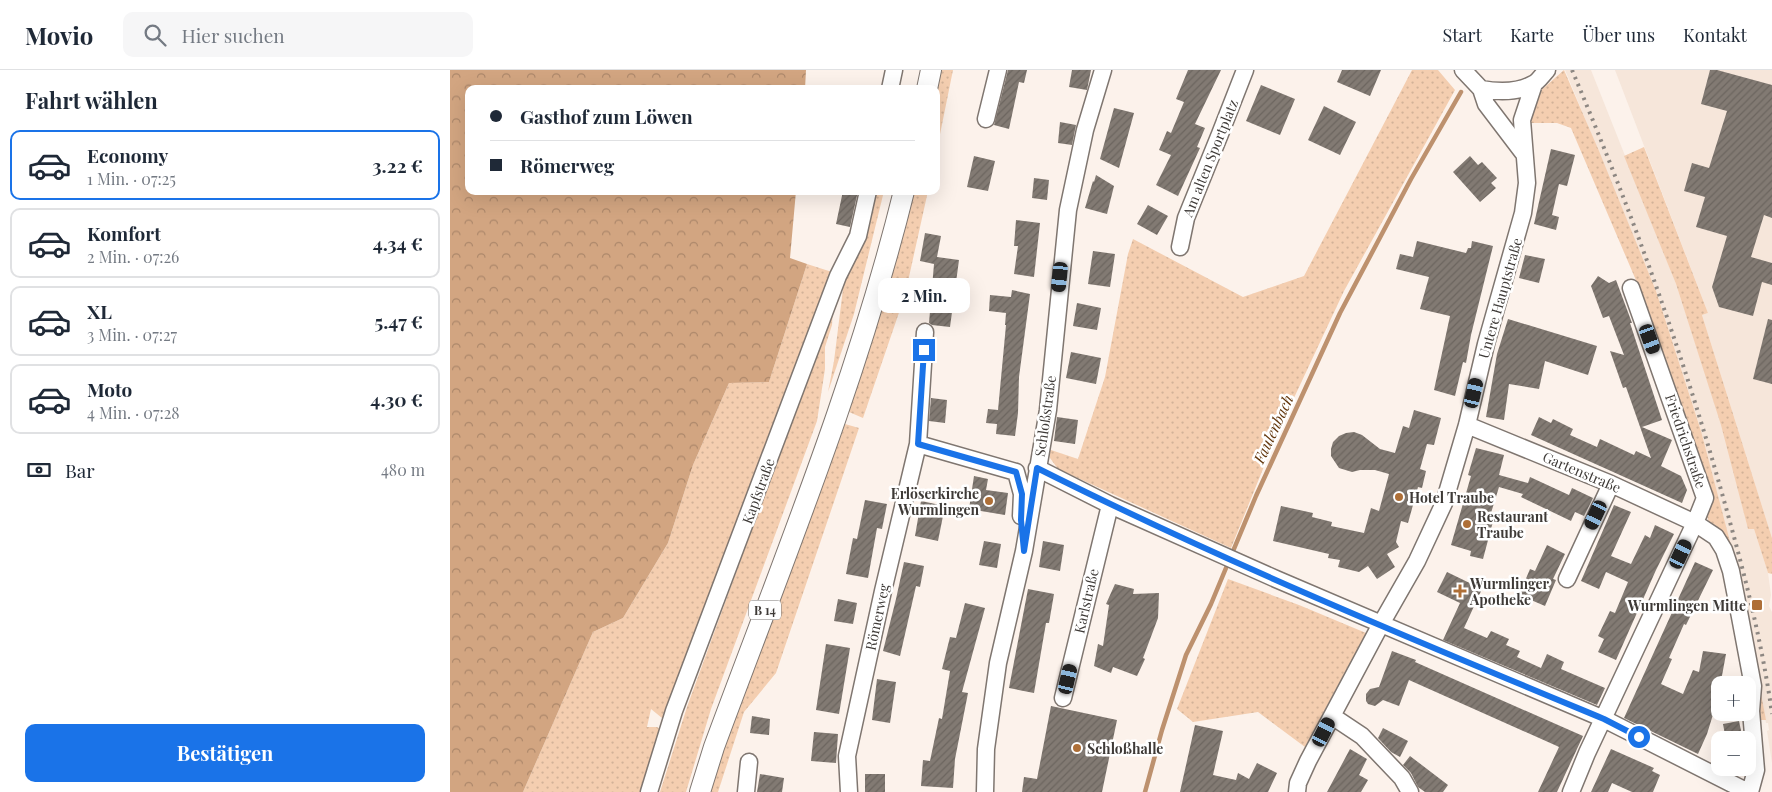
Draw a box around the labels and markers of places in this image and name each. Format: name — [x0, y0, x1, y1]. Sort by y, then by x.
place label: Erlöserkirche Wurmlingen — [891, 484, 979, 519]
place label: Hotel Traube — [1409, 488, 1494, 507]
marker: Hotel Traube — [1393, 491, 1405, 503]
marker: Erlöserkirche Wurmlingen — [983, 495, 995, 507]
place label: Restaurant Traube — [1477, 507, 1548, 542]
marker: Restaurant Traube — [1461, 518, 1473, 530]
place label: Wurmlinger Apotheke — [1469, 574, 1549, 609]
marker: Wurmlinger Apotheke — [1454, 585, 1466, 597]
place label: Wurmlingen Mitte — [1627, 596, 1746, 615]
marker: Wurmlingen Mitte — [1750, 598, 1764, 612]
place label: Schloßhalle — [1087, 739, 1163, 758]
marker: Schloßhalle — [1071, 742, 1083, 754]

